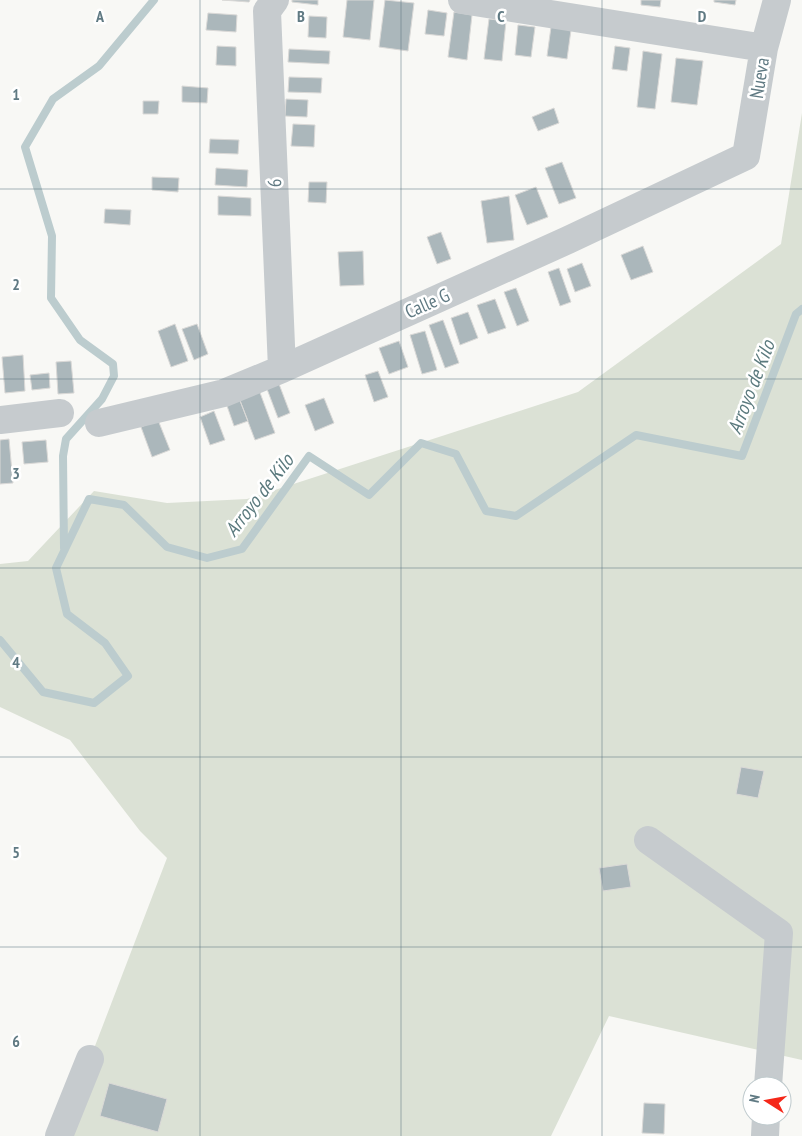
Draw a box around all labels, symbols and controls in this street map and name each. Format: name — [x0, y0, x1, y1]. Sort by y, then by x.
text: A — [95, 6, 105, 26]
text: B — [297, 6, 305, 26]
text: C — [497, 6, 505, 26]
text: D — [698, 6, 707, 26]
street label: Nueva — [744, 56, 774, 100]
text: 1 — [12, 84, 20, 104]
street label: 6 — [262, 178, 286, 188]
text: 2 — [12, 274, 20, 294]
street label: Calle G — [401, 283, 453, 323]
water label: Arroyo de Kilo — [721, 335, 781, 437]
water label: Arroyo de Kilo — [219, 447, 300, 542]
text: 3 — [12, 463, 20, 483]
text: 4 — [12, 652, 20, 672]
text: 5 — [12, 842, 20, 862]
text: 6 — [12, 1031, 20, 1051]
north arrow — [742, 1076, 792, 1126]
text: N — [745, 1093, 764, 1104]

